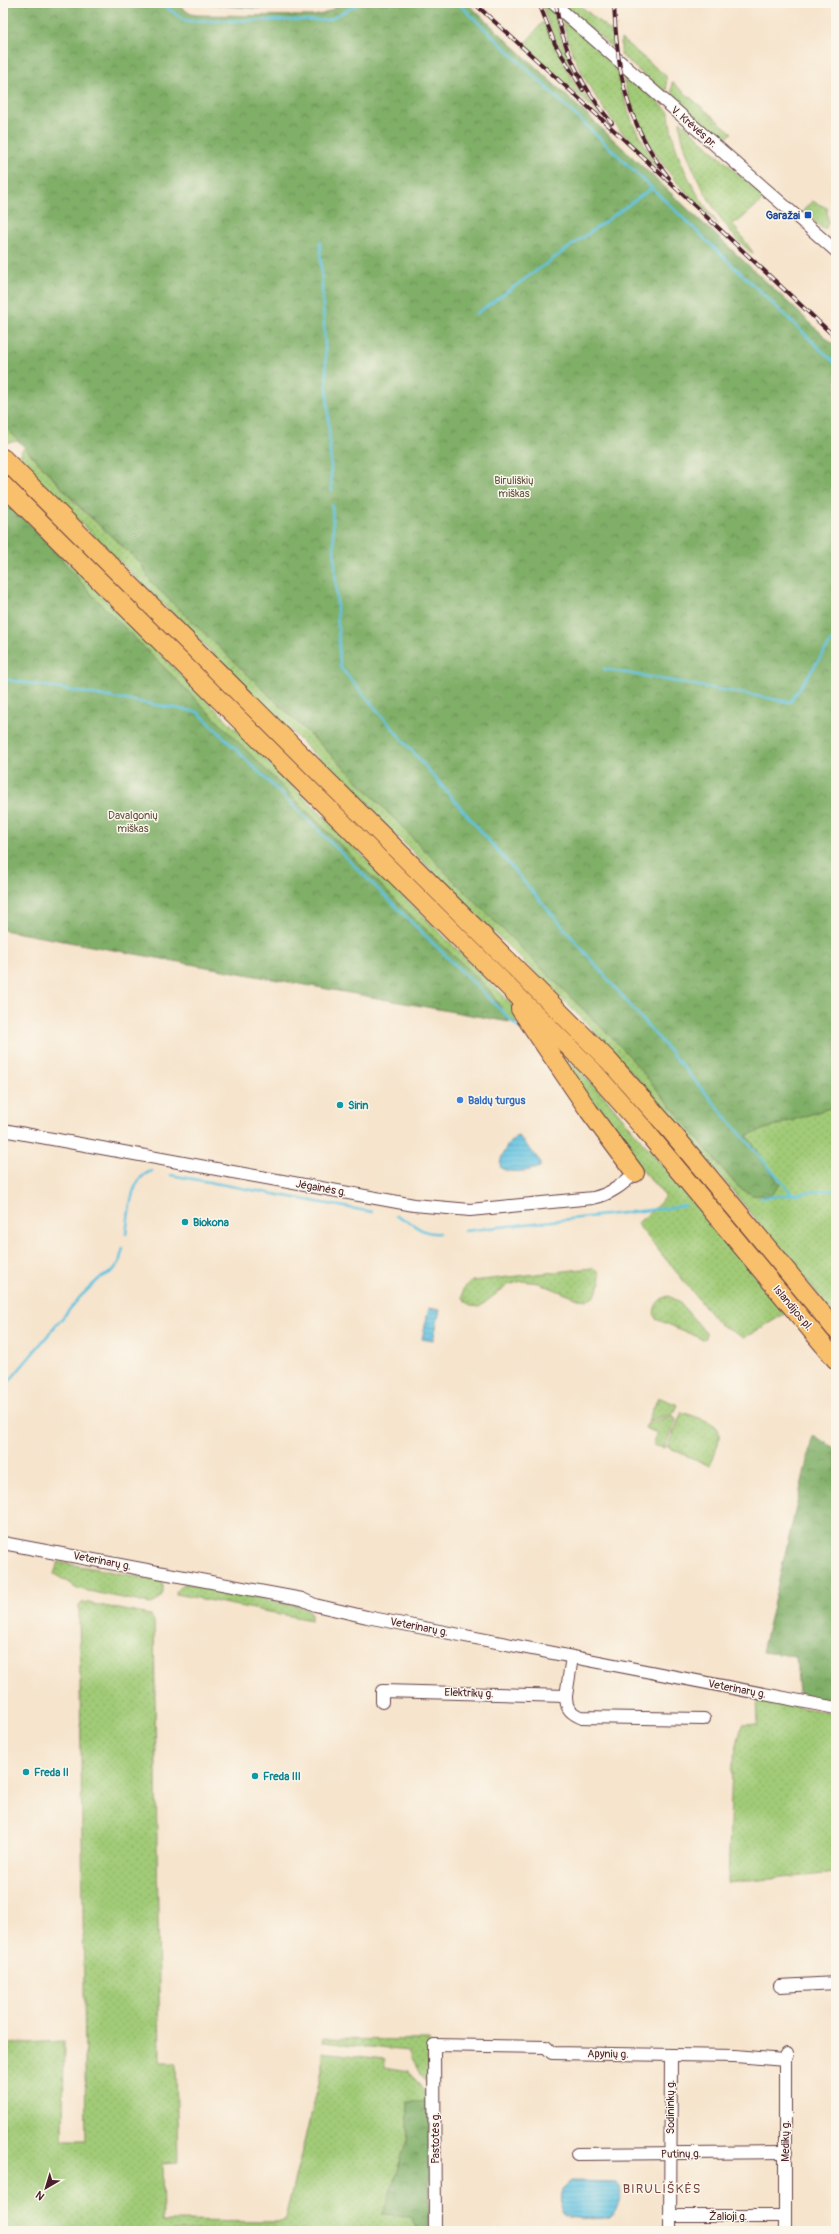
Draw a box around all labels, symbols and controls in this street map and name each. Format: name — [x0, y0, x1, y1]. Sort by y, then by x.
street label: V. Krėvės pr. — [668, 104, 720, 150]
place label: Garažai — [766, 209, 800, 222]
marker: Garažai — [803, 210, 813, 220]
park label: Biruliškių miškas — [494, 474, 534, 500]
park label: Davalgonių miškas — [108, 809, 158, 835]
place label: Baldų turgus — [468, 1094, 525, 1107]
marker: Baldų turgus — [455, 1095, 465, 1105]
place label: Sirin — [348, 1099, 368, 1112]
marker: Sirin — [335, 1100, 345, 1110]
street label: Jėgainės g. — [295, 1177, 347, 1199]
place label: Biokona — [193, 1216, 229, 1229]
marker: Biokona — [180, 1217, 190, 1227]
street label: Islandijos pl. — [770, 1283, 816, 1333]
street label: Veterinarų g. — [72, 1549, 132, 1573]
street label: Veterinarų g. — [389, 1615, 449, 1639]
street label: Veterinarų g. — [707, 1677, 767, 1701]
street label: Elektrikų g. — [444, 1686, 494, 1700]
place label: Freda II — [34, 1766, 69, 1779]
marker: Freda II — [21, 1767, 31, 1777]
place label: Freda III — [263, 1770, 301, 1783]
marker: Freda III — [250, 1771, 260, 1781]
street label: Apynių g. — [587, 2047, 629, 2061]
street label: Sodininkų g. — [664, 2080, 677, 2134]
street label: Pastotės g. — [429, 2112, 442, 2164]
street label: Medikų g. — [779, 2120, 792, 2162]
street label: Putinų g. — [661, 2147, 701, 2161]
north arrow — [26, 2168, 66, 2208]
district label: BIRULIŠKĖS — [623, 2181, 701, 2197]
text: N — [33, 2188, 47, 2203]
street label: Žalioji g. — [709, 2210, 747, 2223]

